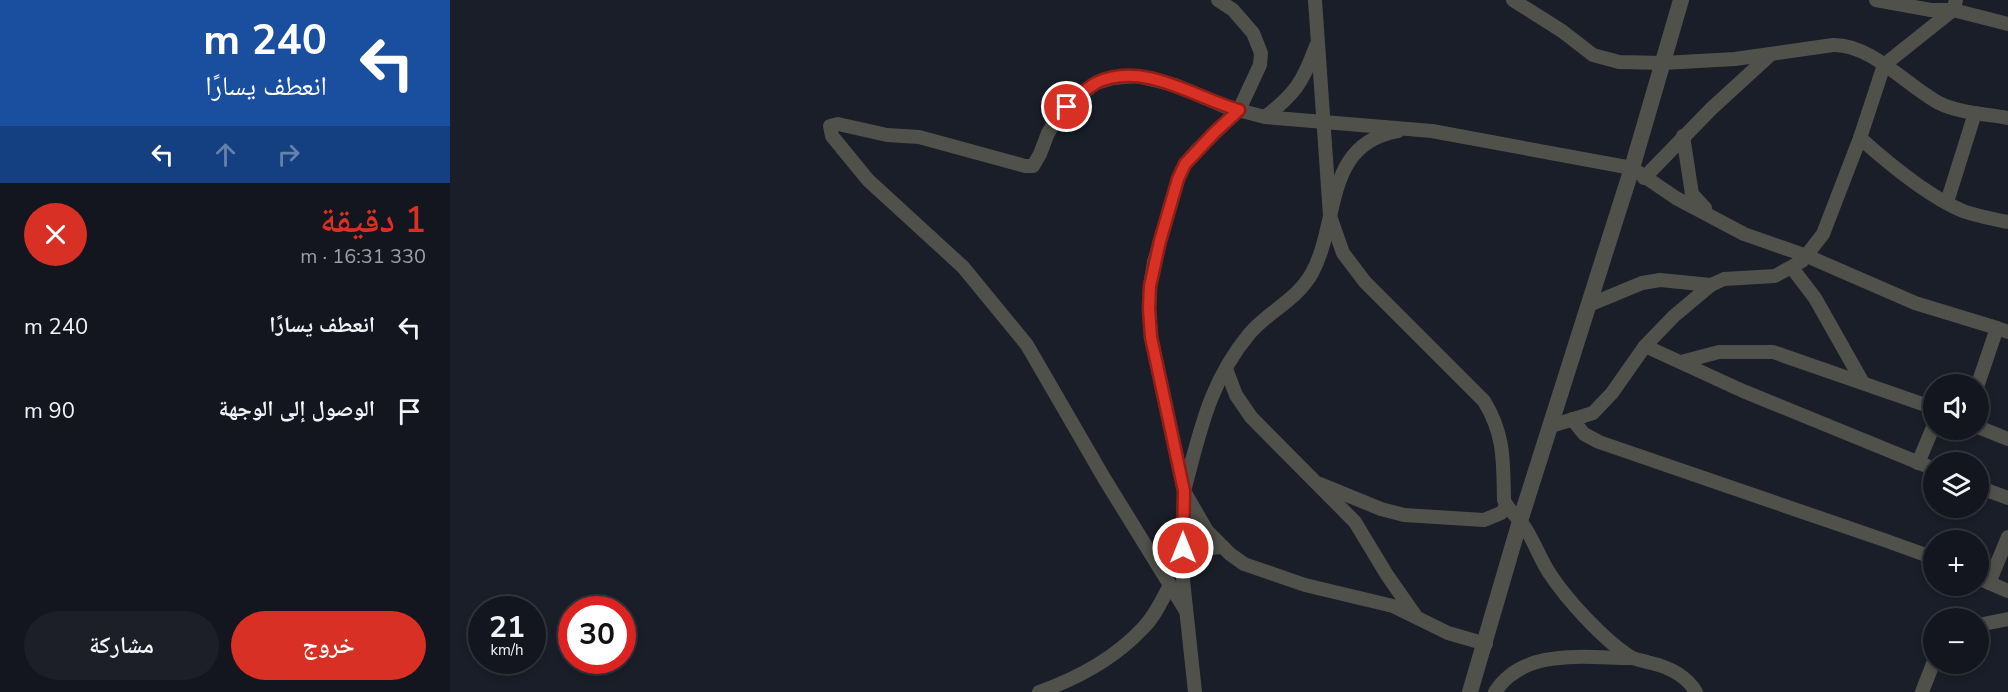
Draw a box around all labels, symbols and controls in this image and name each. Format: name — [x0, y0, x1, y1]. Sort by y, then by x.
text: 240 m — [203, 12, 327, 69]
icon: left — [348, 24, 426, 102]
text: انعطف يسارًا — [205, 68, 327, 105]
pin — [1041, 81, 1092, 132]
icon: arrive — [1050, 90, 1083, 123]
icon: left — [146, 138, 179, 171]
icon: ahead — [209, 138, 242, 171]
icon: right — [272, 138, 305, 171]
text: 1 دقيقة — [320, 196, 426, 245]
button: close — [24, 203, 87, 266]
text: 330 m · 16:31 — [300, 243, 426, 270]
text: انعطف يسارًا — [269, 310, 375, 340]
icon: left — [393, 311, 426, 344]
text: 240 m — [24, 312, 88, 342]
map controls — [1923, 374, 1989, 674]
button: sound — [1923, 374, 1989, 440]
text: الوصول إلى الوجهة — [218, 394, 375, 424]
icon: arrive — [393, 395, 426, 428]
text: 90 m — [24, 396, 75, 426]
button: layers — [1923, 452, 1989, 518]
position arrow — [1151, 516, 1215, 580]
button: + — [1923, 530, 1989, 596]
speed limit sign: 30 — [558, 596, 636, 674]
text: 21 — [489, 607, 525, 648]
button: − — [1923, 608, 1989, 674]
button: مشاركة — [24, 611, 219, 680]
button: خروج — [231, 611, 426, 680]
text: km/h — [490, 640, 524, 660]

